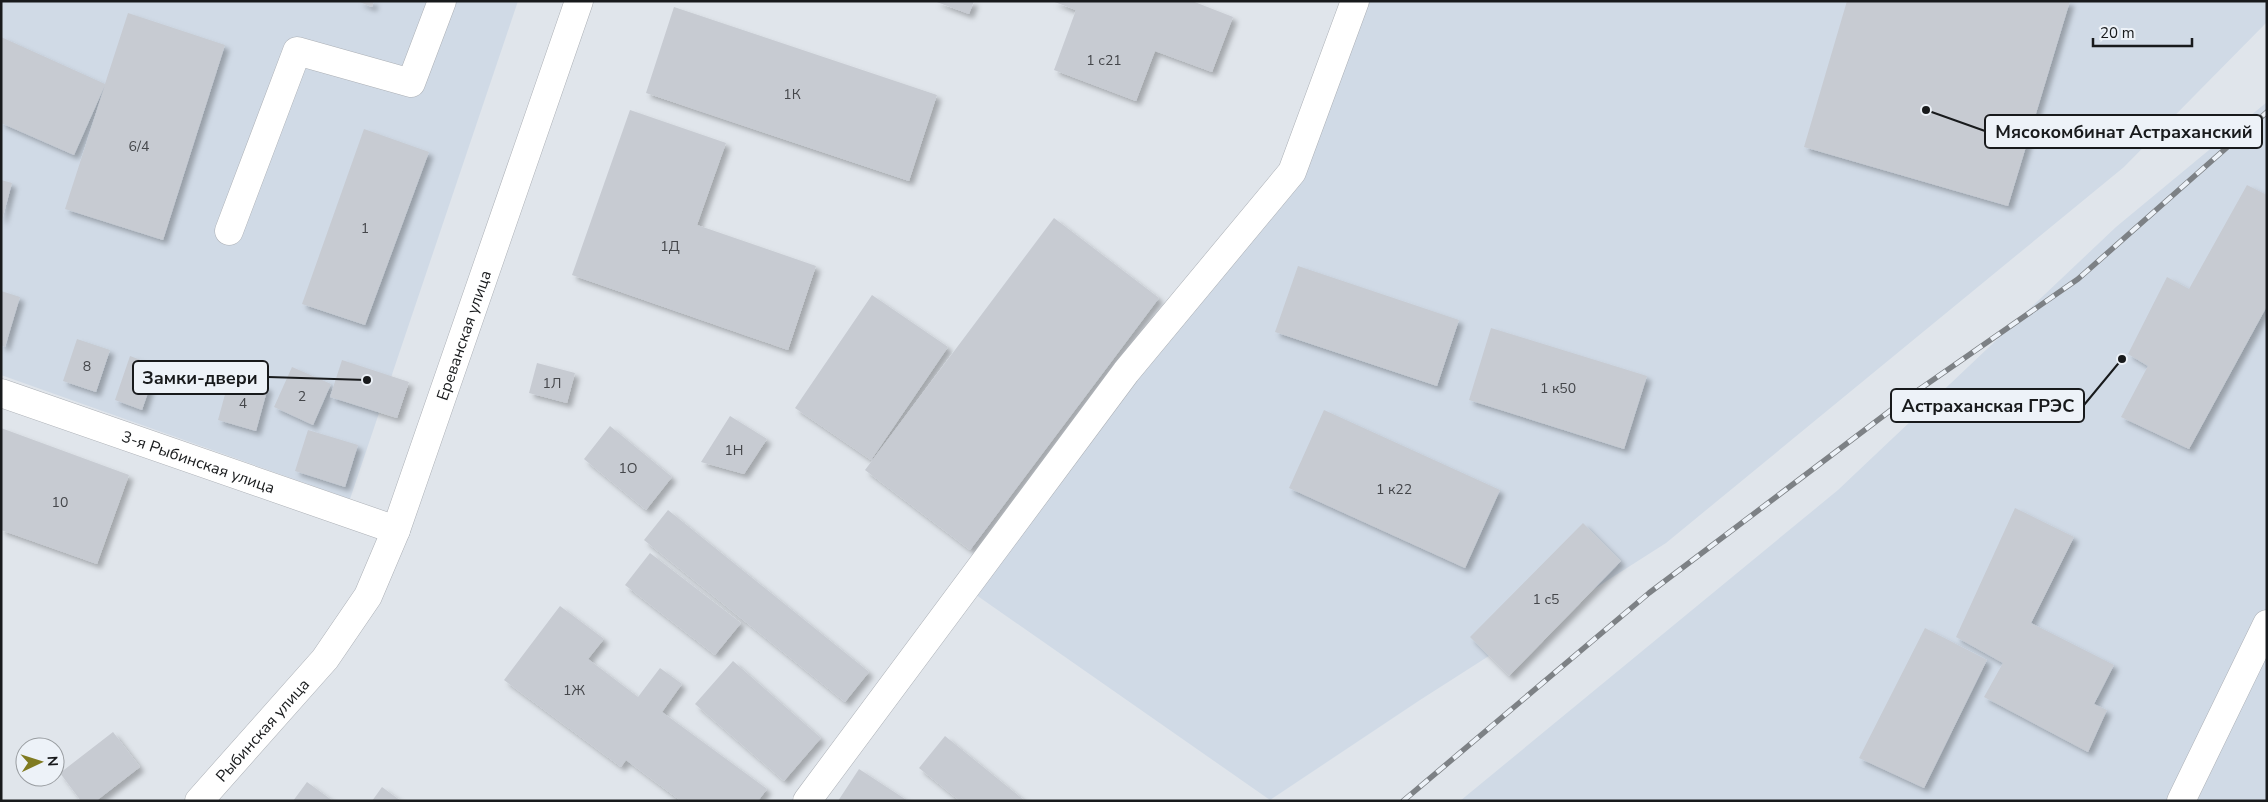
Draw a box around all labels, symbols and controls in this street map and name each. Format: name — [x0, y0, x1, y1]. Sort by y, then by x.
scale bar — [2093, 15, 2192, 47]
text: 20 m — [2100, 23, 2135, 43]
house number: 1 с21 — [1086, 51, 1122, 70]
house number: 1К — [783, 85, 801, 104]
callout: Мясокомбинат Астраханский — [1985, 115, 2262, 148]
text: Мясокомбинат Астраханский — [1995, 120, 2253, 144]
house number: 6/4 — [129, 137, 149, 156]
house number: 1 — [361, 219, 369, 238]
house number: 1Д — [660, 237, 680, 256]
street label: Ереванская улица — [432, 267, 497, 403]
house number: 8 — [83, 357, 91, 376]
callout: Замки-двери — [133, 361, 268, 394]
text: Замки-двери — [142, 366, 258, 390]
house number: 1Л — [543, 374, 561, 393]
house number: 1 к50 — [1540, 379, 1576, 398]
house number: 2 — [298, 387, 306, 406]
callout: Астраханская ГРЭС — [1891, 389, 2084, 422]
house number: 4 — [239, 394, 247, 413]
text: Астраханская ГРЭС — [1902, 394, 2074, 418]
street label: 3-я Рыбинская улица — [119, 426, 278, 499]
house number: 1Н — [724, 441, 744, 460]
house number: 1О — [618, 459, 638, 478]
house number: 1 к22 — [1376, 480, 1412, 499]
house number: 10 — [52, 493, 68, 512]
house number: 1 с5 — [1532, 590, 1560, 609]
street label: Рыбинская улица — [211, 674, 315, 787]
house number: 1Ж — [563, 681, 585, 700]
north arrow — [15, 737, 65, 787]
text: N — [43, 755, 62, 767]

